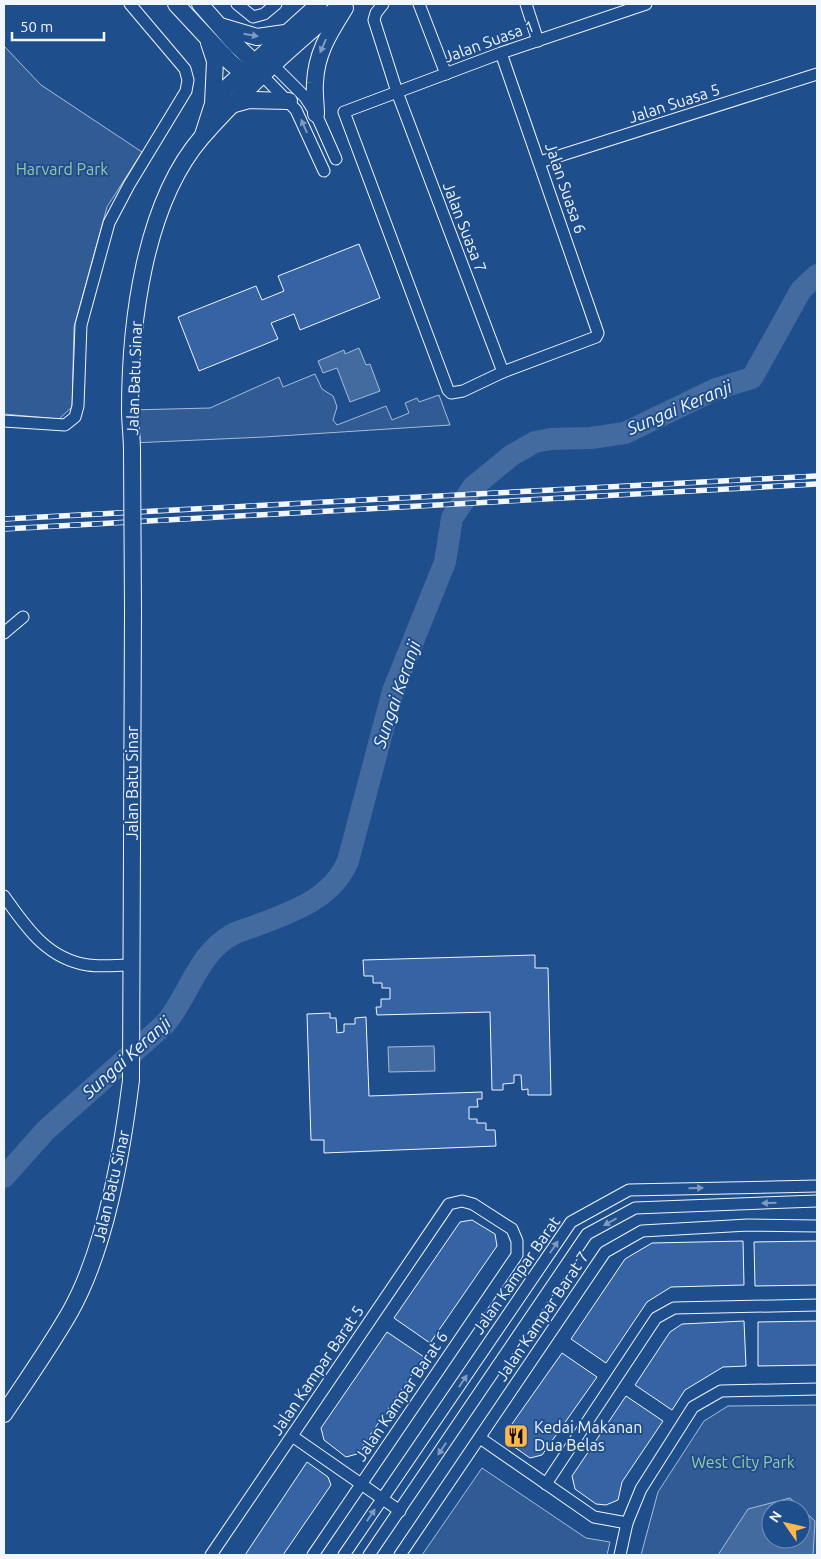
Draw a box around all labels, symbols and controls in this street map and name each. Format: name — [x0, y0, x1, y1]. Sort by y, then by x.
scale bar — [12, 10, 105, 42]
street label: Jalan Suasa 1 — [441, 16, 537, 66]
text: 50 m — [20, 18, 53, 35]
one-way arrow — [244, 32, 260, 40]
one-way arrow — [319, 39, 327, 53]
street label: Jalan Suasa 5 — [626, 80, 722, 126]
one-way arrow — [299, 119, 307, 133]
street label: Jalan Suasa 6 — [542, 140, 590, 236]
park label: Harvard Park — [16, 160, 108, 178]
street label: Jalan Suasa 7 — [440, 179, 490, 275]
street label: Jalan Batu Sinar — [123, 320, 145, 436]
water label: Sungai Keranji — [623, 376, 735, 438]
water label: Sungai Keranji — [368, 637, 424, 751]
street label: Jalan Batu Sinar — [123, 726, 141, 840]
water label: Sungai Keranji — [77, 1012, 175, 1103]
street label: Jalan Batu Sinar — [89, 1128, 133, 1244]
one-way arrow — [688, 1184, 704, 1192]
one-way arrow — [760, 1199, 776, 1207]
street label: Jalan Kampar Barat — [469, 1212, 564, 1337]
one-way arrow — [602, 1218, 617, 1226]
one-way arrow — [550, 1240, 559, 1253]
street label: Jalan Kampar Barat 7 — [492, 1248, 592, 1384]
street label: Jalan Kampar Barat 5 — [267, 1302, 367, 1438]
street label: Jalan Kampar Barat 6 — [351, 1328, 451, 1464]
one-way arrow — [458, 1374, 468, 1388]
place label: Kedai Makanan Dua Belas — [534, 1418, 642, 1454]
restaurant icon: Kedai Makanan Dua Belas — [503, 1423, 529, 1449]
one-way arrow — [437, 1442, 447, 1456]
park label: West City Park — [691, 1453, 795, 1471]
north arrow — [761, 1499, 811, 1549]
one-way arrow — [366, 1508, 376, 1522]
text: N — [766, 1508, 785, 1526]

